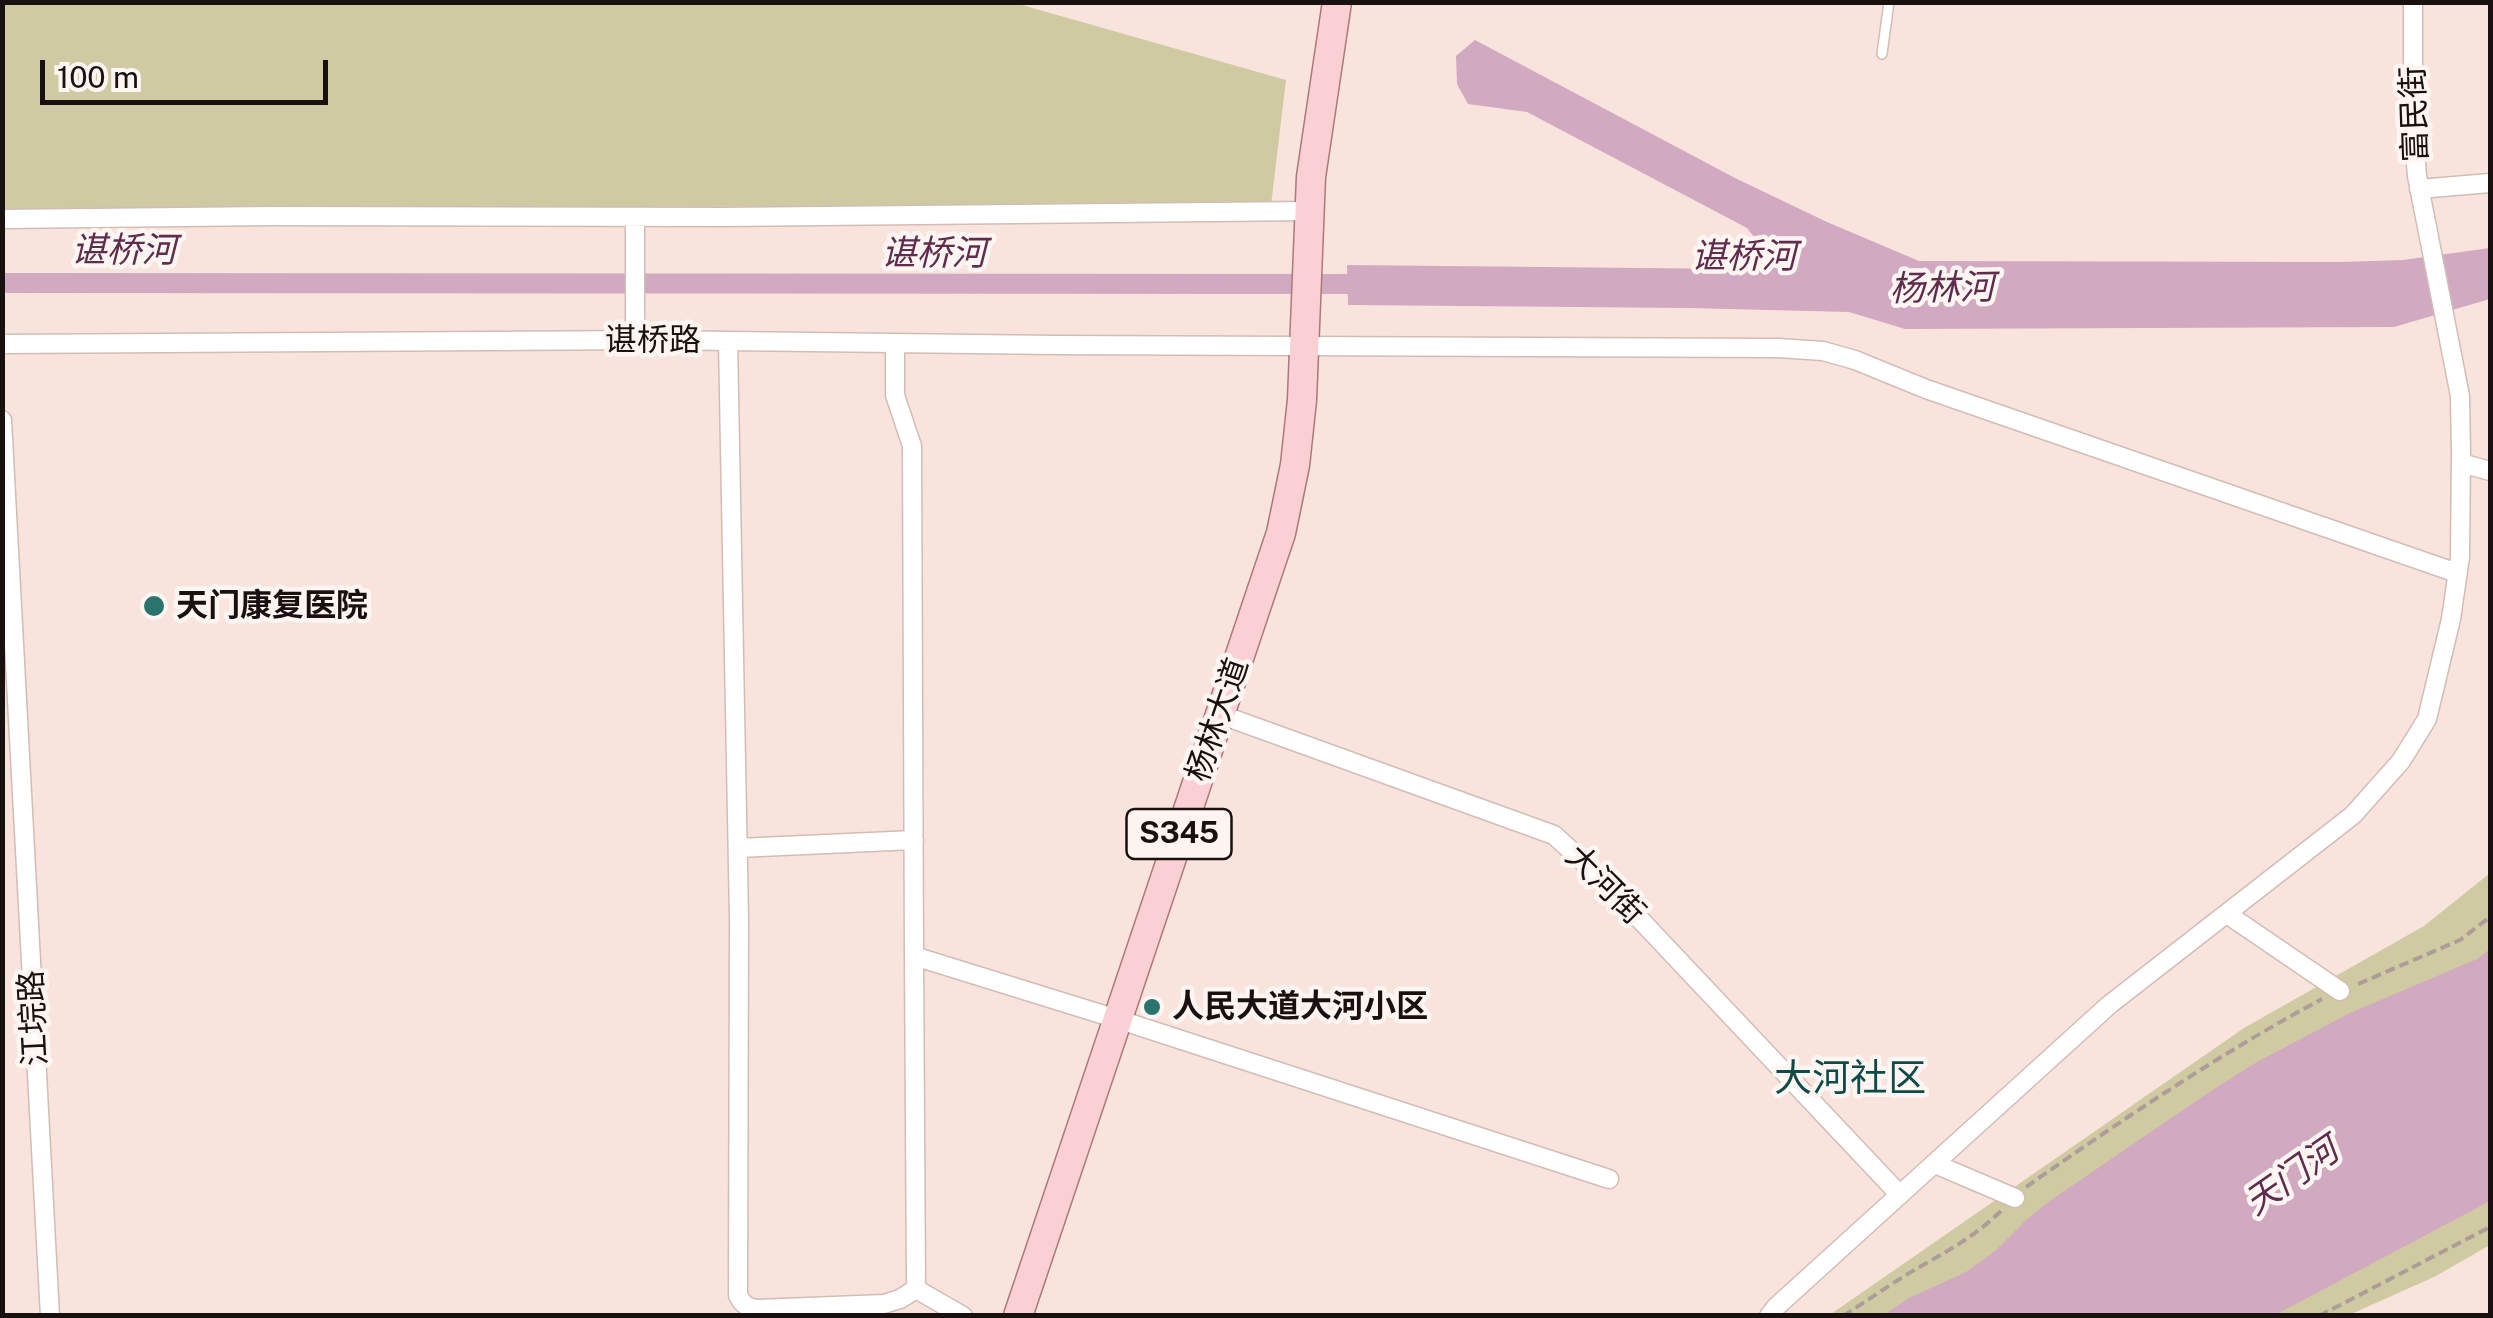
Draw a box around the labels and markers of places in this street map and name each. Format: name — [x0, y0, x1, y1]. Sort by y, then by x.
place label: 天门康复医院 — [176, 587, 368, 625]
marker: 天门康复医院 — [141, 593, 167, 619]
place label: 人民大道大河小区 — [1172, 988, 1428, 1026]
marker: 人民大道大河小区 — [1141, 996, 1163, 1018]

